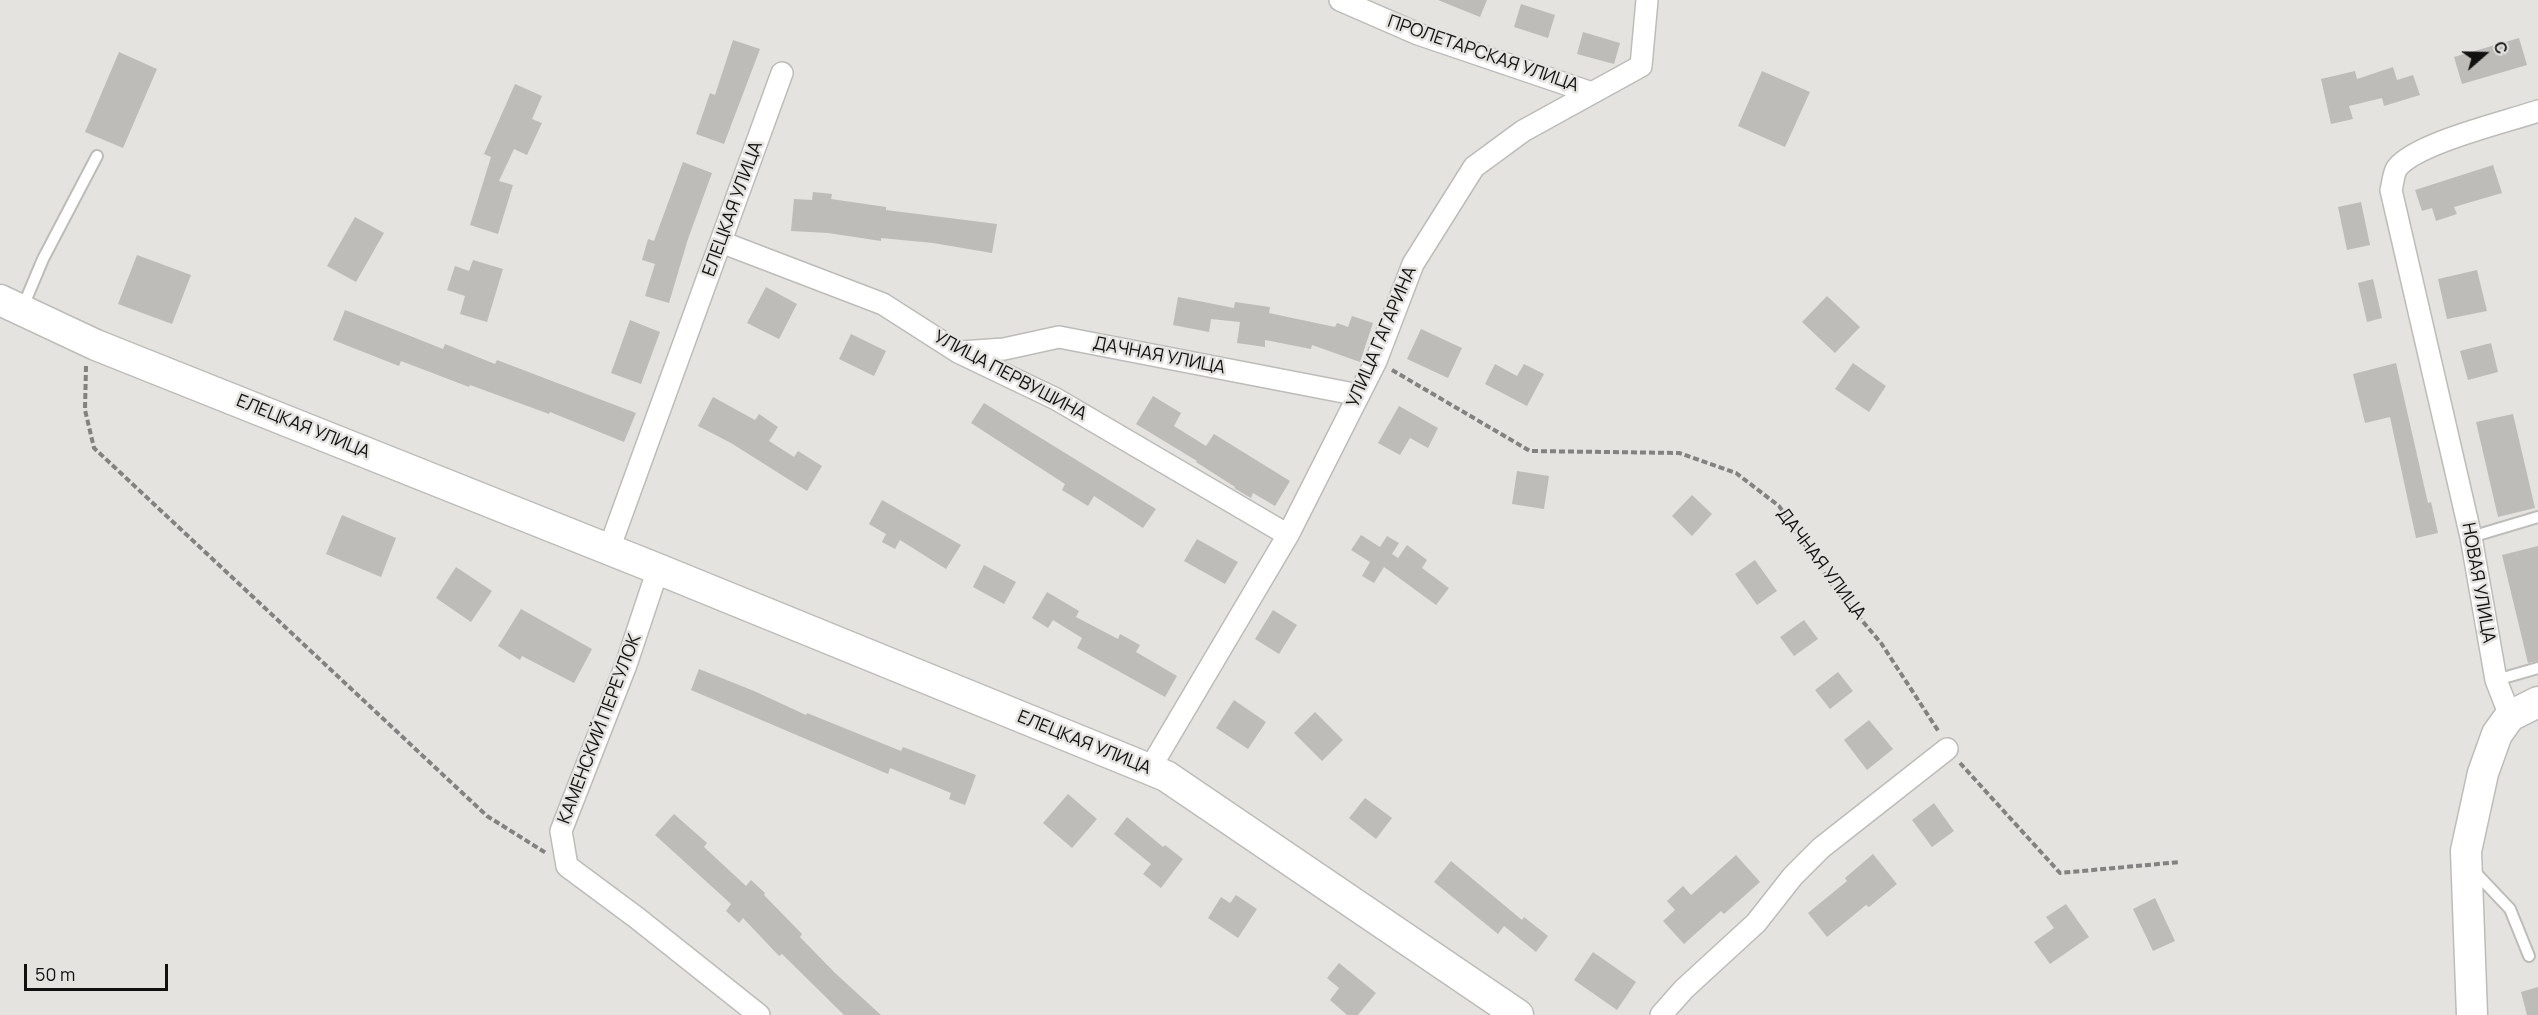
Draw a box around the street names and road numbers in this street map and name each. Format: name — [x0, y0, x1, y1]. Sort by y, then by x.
street label: ПРОЛЕТАРСКАЯ УЛИЦА — [1385, 11, 1581, 97]
street label: ЕЛЕЦКАЯ УЛИЦА — [699, 138, 767, 280]
street label: УЛИЦА ГАГАРИНА — [1343, 263, 1421, 411]
street label: УЛИЦА ПЕРВУШИНА — [930, 326, 1090, 426]
street label: ДАЧНАЯ УЛИЦА — [1091, 333, 1227, 379]
street label: ЕЛЕЦКАЯ УЛИЦА — [233, 390, 373, 464]
street label: ДАЧНАЯ УЛИЦА — [1772, 504, 1870, 624]
street label: НОВАЯ УЛИЦА — [2457, 521, 2499, 645]
street label: КАМЕНСКИЙ ПЕРЕУЛОК — [554, 631, 646, 827]
street label: ЕЛЕЦКАЯ УЛИЦА — [1014, 706, 1154, 780]

